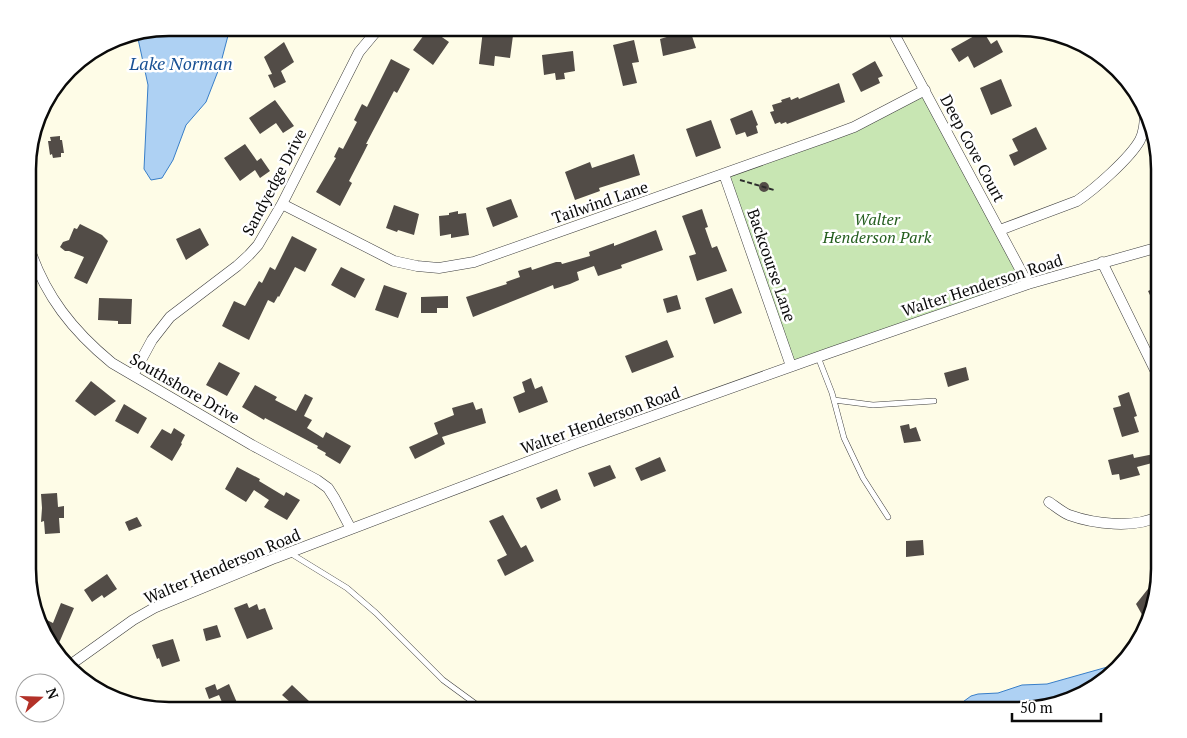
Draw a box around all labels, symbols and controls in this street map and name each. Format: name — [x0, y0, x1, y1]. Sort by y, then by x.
water label: Lake Norman — [128, 51, 233, 75]
street label: Deep Cove Court — [935, 90, 1011, 206]
street label: Sandyedge Drive — [237, 125, 311, 239]
street label: Tailwind Lane — [549, 175, 651, 229]
street label: Backcourse Lane — [742, 206, 802, 324]
park label: Walter Henderson Park — [822, 208, 932, 248]
street label: Walter Henderson Road — [899, 249, 1065, 321]
street label: Southshore Drive — [126, 348, 244, 428]
street label: Walter Henderson Road — [517, 381, 683, 459]
street label: Walter Henderson Road — [140, 523, 304, 609]
north arrow — [15, 673, 65, 723]
text: N — [42, 685, 64, 702]
scale bar — [1012, 690, 1101, 722]
text: 50 m — [1020, 697, 1053, 717]

